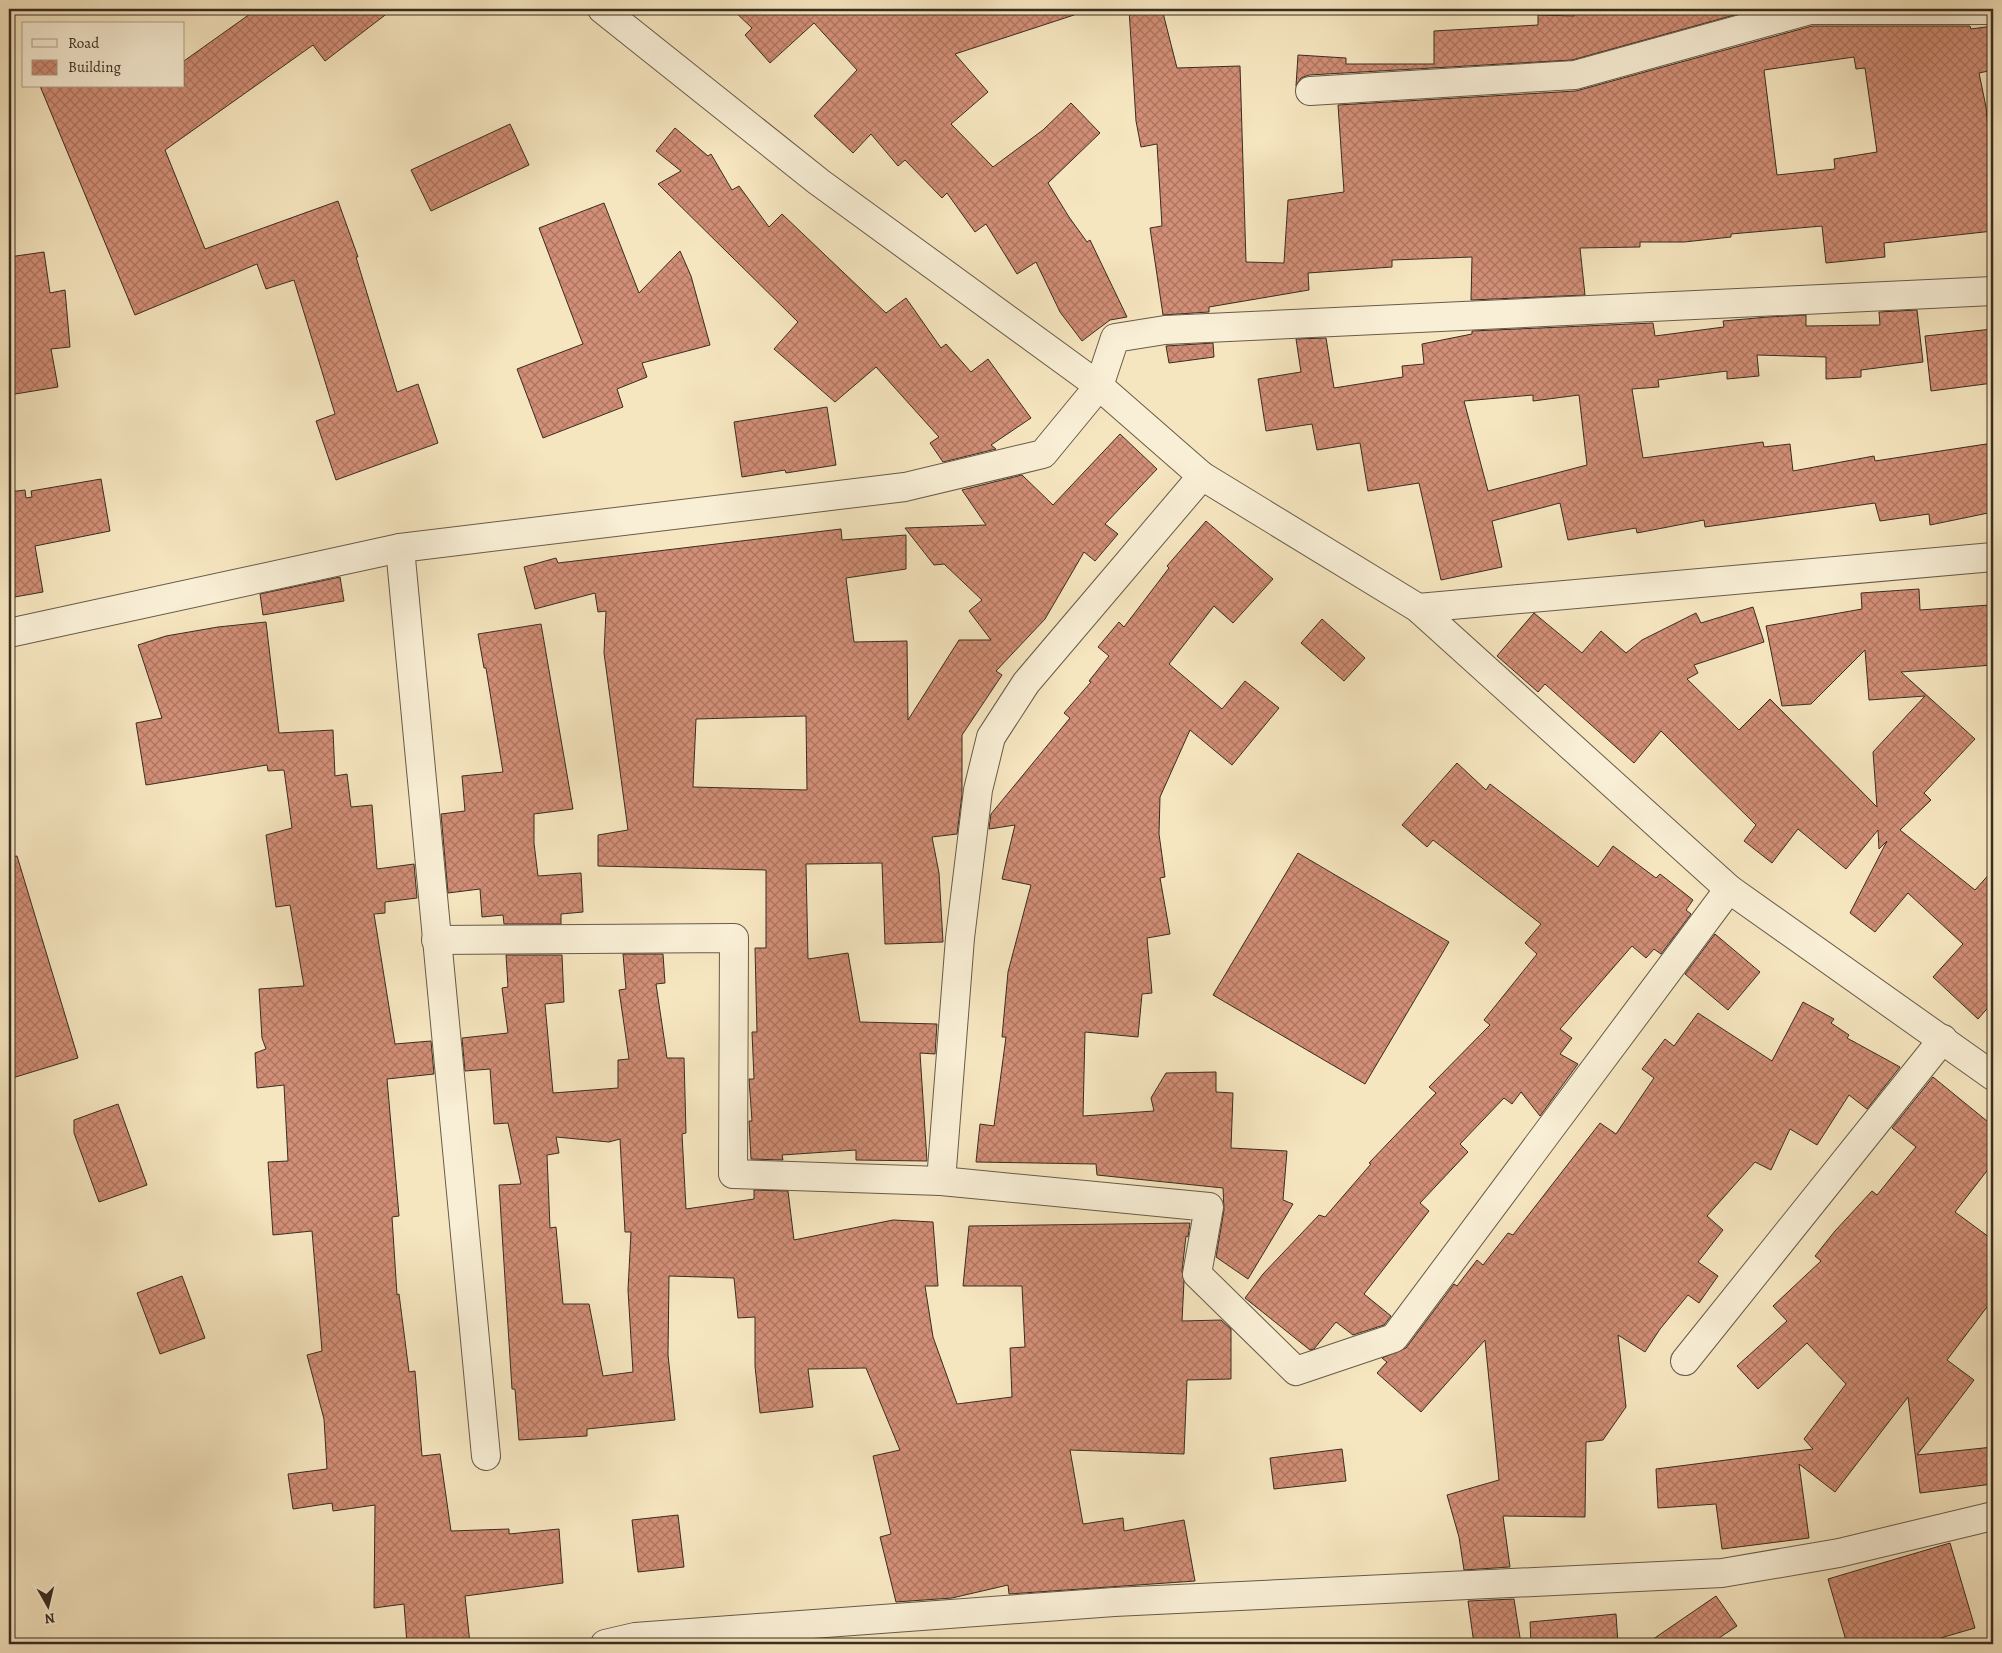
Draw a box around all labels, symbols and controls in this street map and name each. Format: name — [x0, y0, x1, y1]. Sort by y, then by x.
legend — [22, 22, 185, 88]
text: Road — [68, 33, 100, 53]
text: Building — [68, 57, 121, 77]
north arrow — [22, 1580, 72, 1630]
text: N — [43, 1608, 56, 1628]

